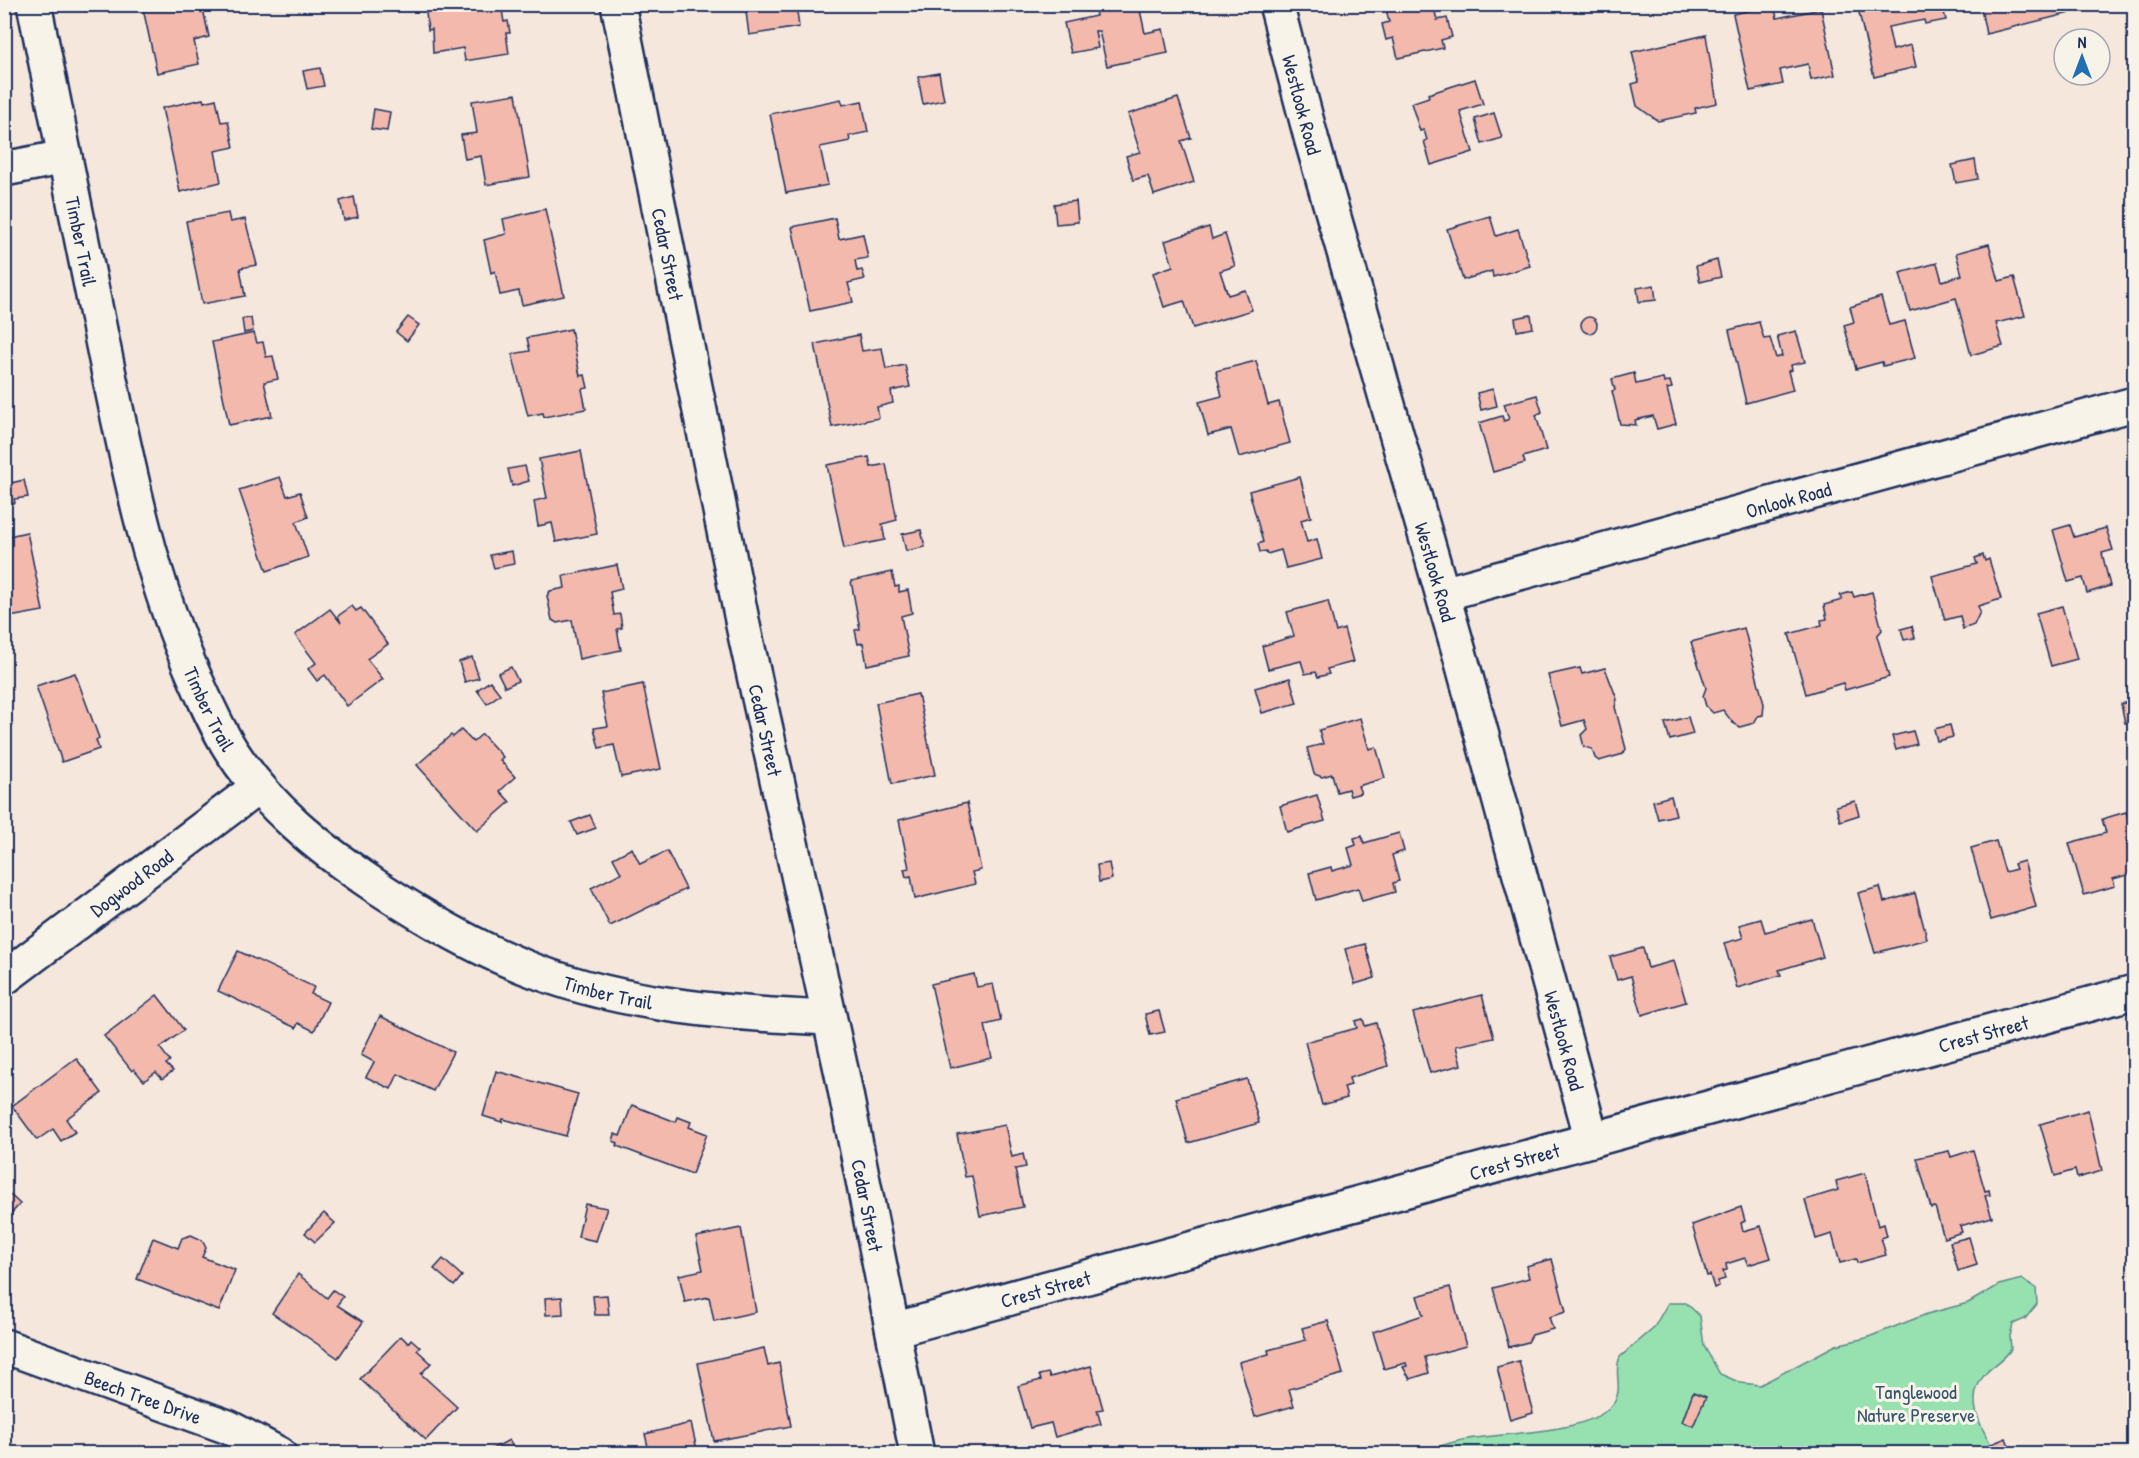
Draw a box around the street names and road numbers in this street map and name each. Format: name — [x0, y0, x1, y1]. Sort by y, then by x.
street label: Westlook Road — [1276, 52, 1329, 158]
street label: Timber Trail — [60, 194, 104, 289]
street label: Cedar Street — [646, 205, 691, 304]
street label: Onlook Road — [1742, 474, 1834, 524]
street label: Westlook Road — [1409, 519, 1463, 625]
street label: Timber Trail — [178, 662, 242, 757]
street label: Cedar Street — [743, 681, 790, 780]
street label: Dogwood Road — [84, 842, 178, 922]
street label: Timber Trail — [560, 968, 656, 1015]
street label: Westlook Road — [1538, 988, 1591, 1093]
street label: Crest Street — [1935, 1008, 2033, 1058]
street label: Crest Street — [1466, 1135, 1564, 1186]
street label: Cedar Street — [846, 1157, 890, 1255]
street label: Crest Street — [997, 1263, 1095, 1314]
street label: Beech Tree Drive — [81, 1363, 205, 1430]

